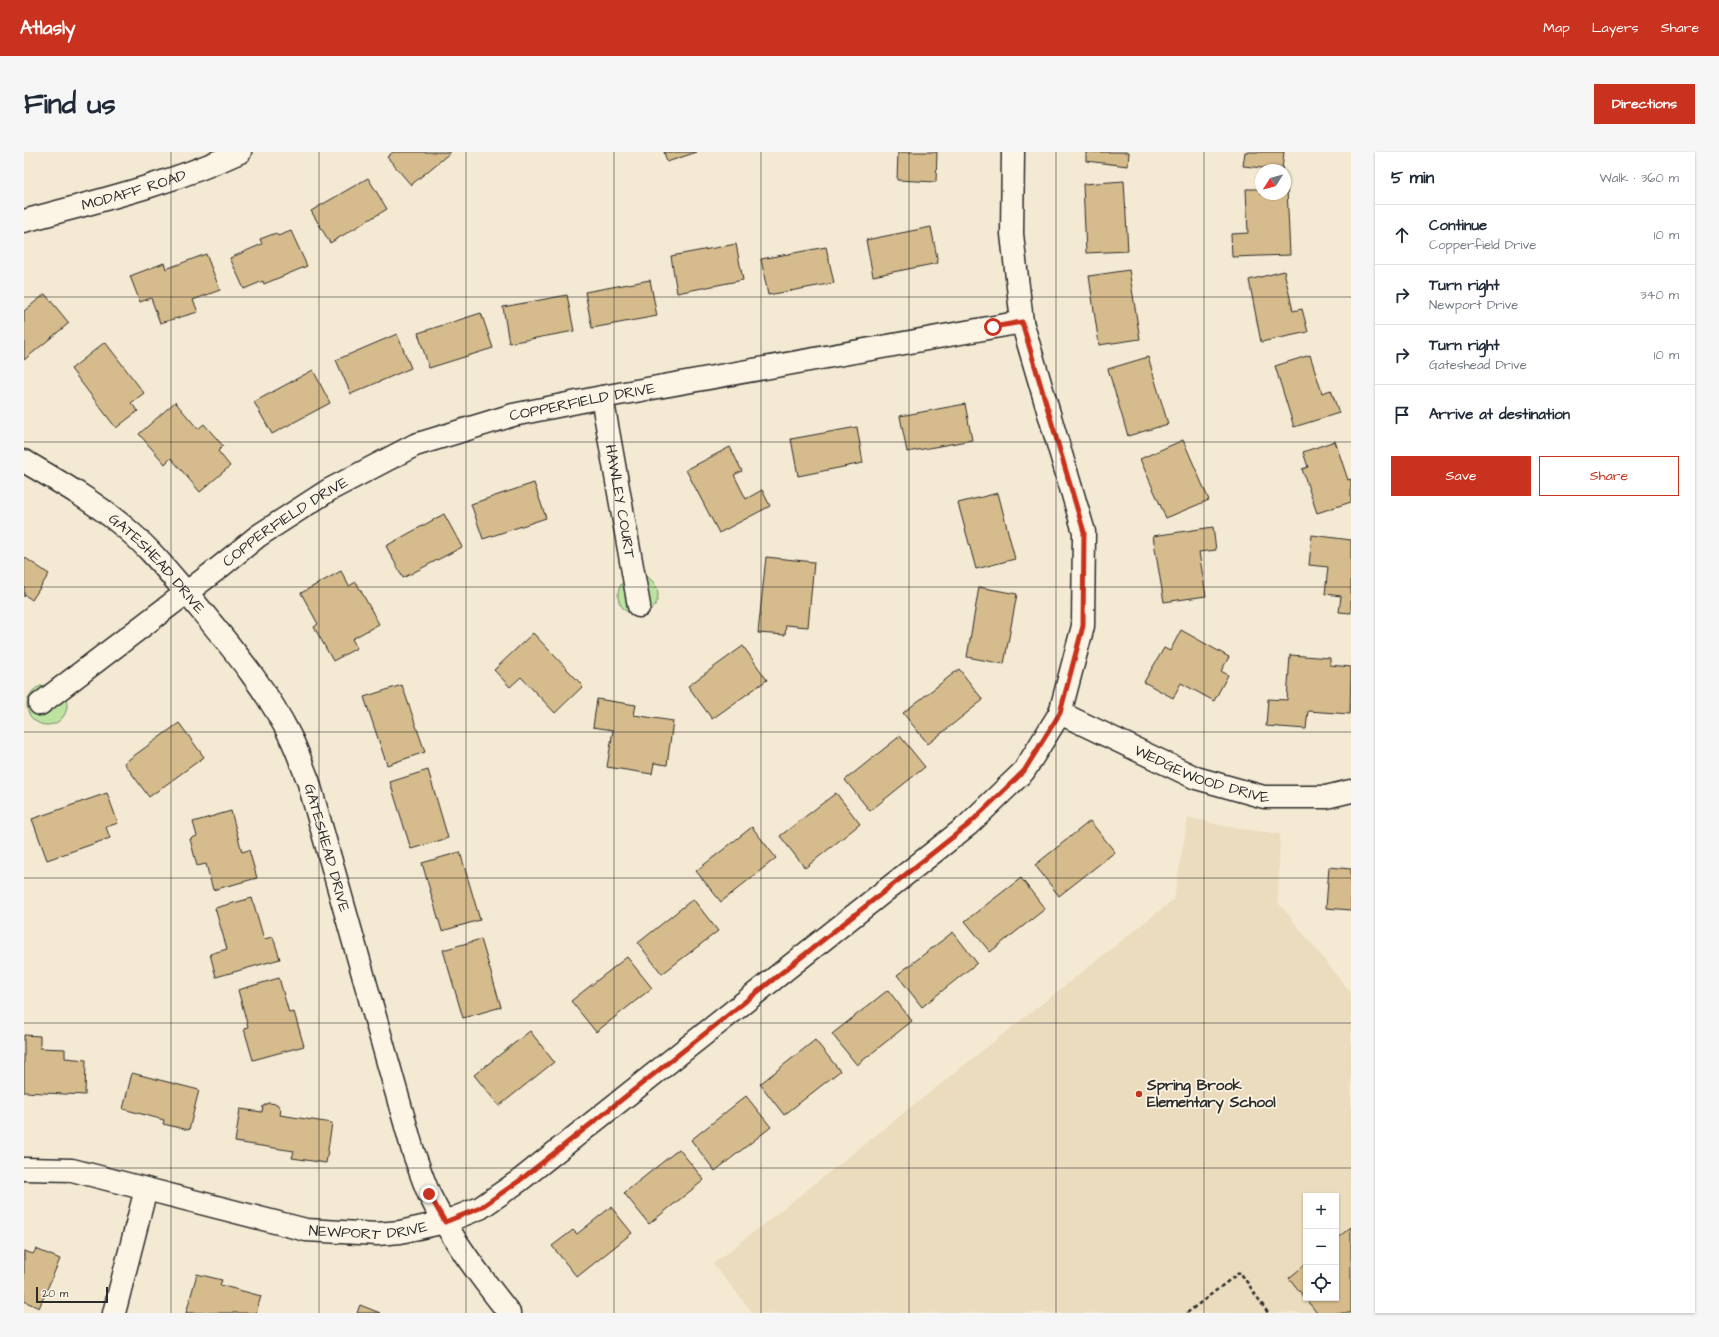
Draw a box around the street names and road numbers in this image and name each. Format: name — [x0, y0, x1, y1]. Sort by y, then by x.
street label: MODAFF ROAD — [79, 165, 190, 216]
street label: COPPERFIELD DRIVE — [508, 378, 657, 426]
street label: HAWLEY COURT — [600, 443, 640, 561]
street label: COPPERFIELD DRIVE — [218, 472, 352, 572]
street label: GATESHEAD DRIVE — [104, 508, 210, 618]
street label: WEDGEWOOD DRIVE — [1131, 740, 1269, 808]
street label: GATESHEAD DRIVE — [299, 781, 355, 915]
street label: NEWPORT DRIVE — [308, 1216, 430, 1245]

